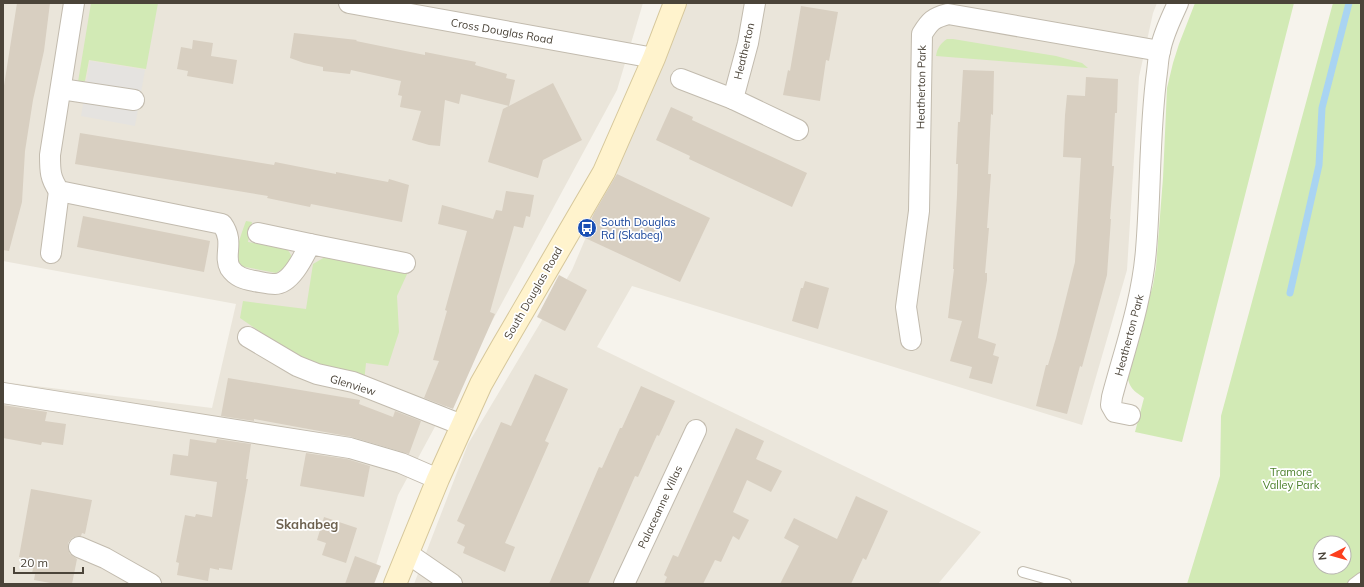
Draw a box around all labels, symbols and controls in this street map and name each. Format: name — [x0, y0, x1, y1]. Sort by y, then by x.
street label: Cross Douglas Road — [450, 15, 554, 47]
street label: Heatherton — [731, 21, 757, 81]
street label: Heatherton Park — [913, 44, 929, 129]
place label: South Douglas Rd (Skabeg) — [601, 215, 676, 242]
bus stop icon: South Douglas Rd (Skabeg) — [576, 217, 598, 239]
street label: South Douglas Road — [501, 244, 565, 342]
street label: Heatherton Park — [1111, 292, 1147, 377]
street label: Glenview — [328, 371, 378, 399]
street label: Palaceanne Villas — [635, 463, 685, 551]
park label: Tramore Valley Park — [1263, 465, 1320, 492]
district label: Skahabeg — [276, 516, 338, 532]
north arrow — [1312, 535, 1352, 575]
scale bar — [14, 549, 83, 575]
text: N — [1315, 551, 1329, 561]
text: 20 m — [20, 555, 48, 570]

